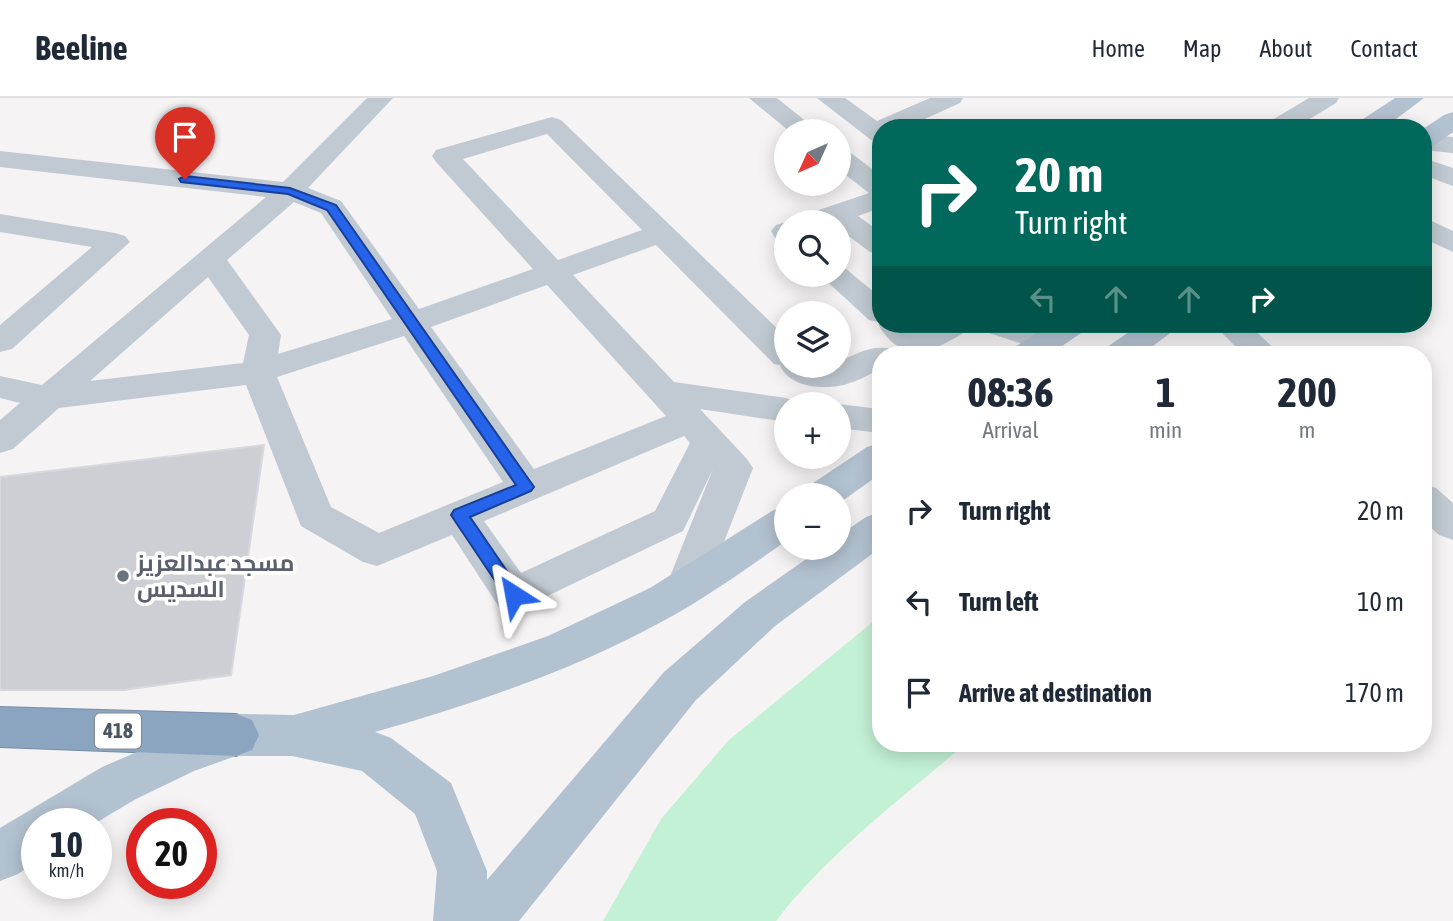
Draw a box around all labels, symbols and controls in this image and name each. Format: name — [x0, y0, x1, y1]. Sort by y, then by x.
text: Beeline — [35, 29, 128, 67]
text: Home — [1091, 35, 1145, 62]
text: Map — [1183, 35, 1221, 62]
text: About — [1259, 35, 1312, 62]
text: Contact — [1350, 35, 1418, 62]
pin — [155, 107, 215, 179]
icon: arrive — [166, 118, 204, 156]
north arrow — [774, 119, 850, 196]
map controls — [774, 119, 851, 560]
text: 20 m — [1015, 146, 1103, 202]
icon: right — [900, 147, 991, 238]
text: Turn right — [1015, 204, 1128, 241]
button: search — [774, 210, 851, 287]
icon: left — [1024, 280, 1062, 318]
icon: ahead — [1097, 280, 1135, 318]
icon: ahead — [1170, 280, 1208, 318]
icon: right — [1243, 280, 1281, 318]
button: layers — [774, 301, 851, 378]
text: 08:36 — [967, 368, 1054, 416]
text: 1 — [1156, 368, 1175, 416]
text: 200 — [1277, 368, 1337, 416]
button: + — [774, 392, 851, 469]
text: Arrival — [982, 417, 1039, 443]
text: min — [1149, 417, 1182, 443]
text: m — [1299, 417, 1315, 443]
button: − — [774, 483, 851, 560]
icon: right — [900, 492, 938, 530]
text: Turn right — [959, 496, 1050, 526]
text: 20 m — [1357, 496, 1404, 526]
place label: مسجد عبدالعزيز السديس — [136, 550, 294, 603]
position arrow — [477, 558, 551, 632]
marker: مسجد عبدالعزيز السديس — [115, 568, 131, 584]
icon: left — [900, 583, 938, 621]
text: Turn left — [959, 587, 1039, 617]
text: 10 m — [1357, 587, 1404, 617]
icon: arrive — [900, 674, 938, 712]
text: Arrive at destination — [959, 678, 1152, 708]
text: 170 m — [1345, 678, 1404, 708]
road number: 418 — [95, 714, 141, 748]
speed limit sign: 20 — [126, 808, 217, 899]
text: 10 — [50, 824, 83, 864]
text: km/h — [49, 860, 84, 881]

